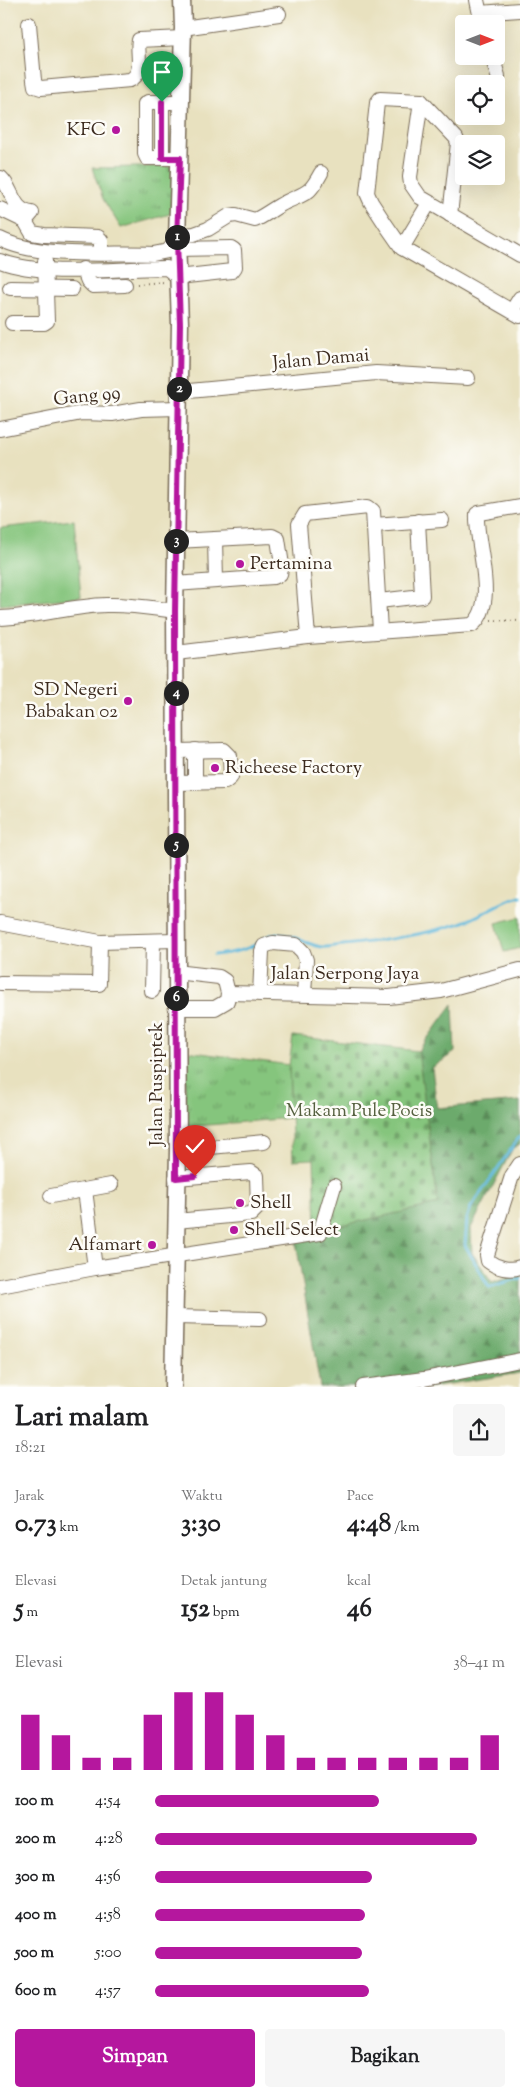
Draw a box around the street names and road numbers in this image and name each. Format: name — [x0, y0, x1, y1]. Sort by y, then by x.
street label: Jalan Damai — [270, 342, 371, 378]
street label: Gang 99 — [52, 380, 122, 414]
street label: Jalan Serpong Jaya — [270, 961, 419, 988]
street label: Jalan Puspiptek — [144, 1021, 171, 1147]

